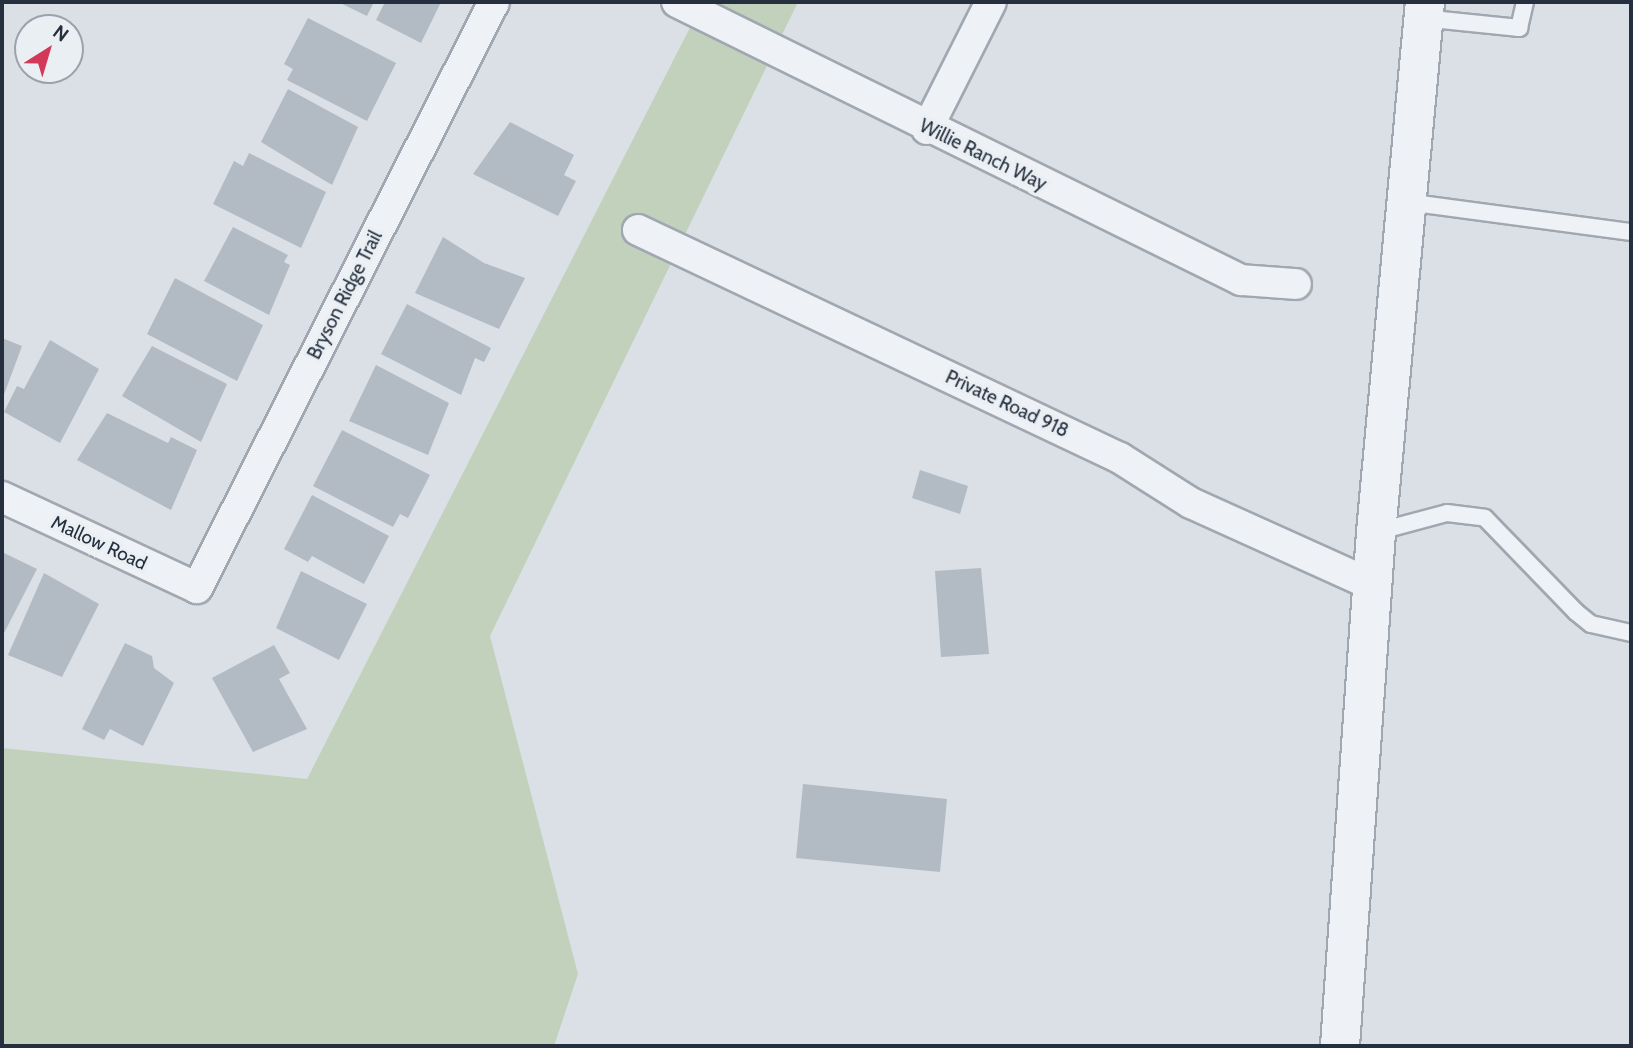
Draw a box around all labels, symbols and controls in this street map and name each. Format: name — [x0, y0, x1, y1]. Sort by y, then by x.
north arrow — [14, 14, 84, 84]
text: N — [48, 20, 73, 47]
street label: Willie Ranch Way — [916, 114, 1050, 196]
street label: Bryson Ridge Trail — [303, 227, 387, 363]
street label: Private Road 918 — [942, 366, 1072, 442]
street label: Mallow Road — [48, 511, 150, 575]

